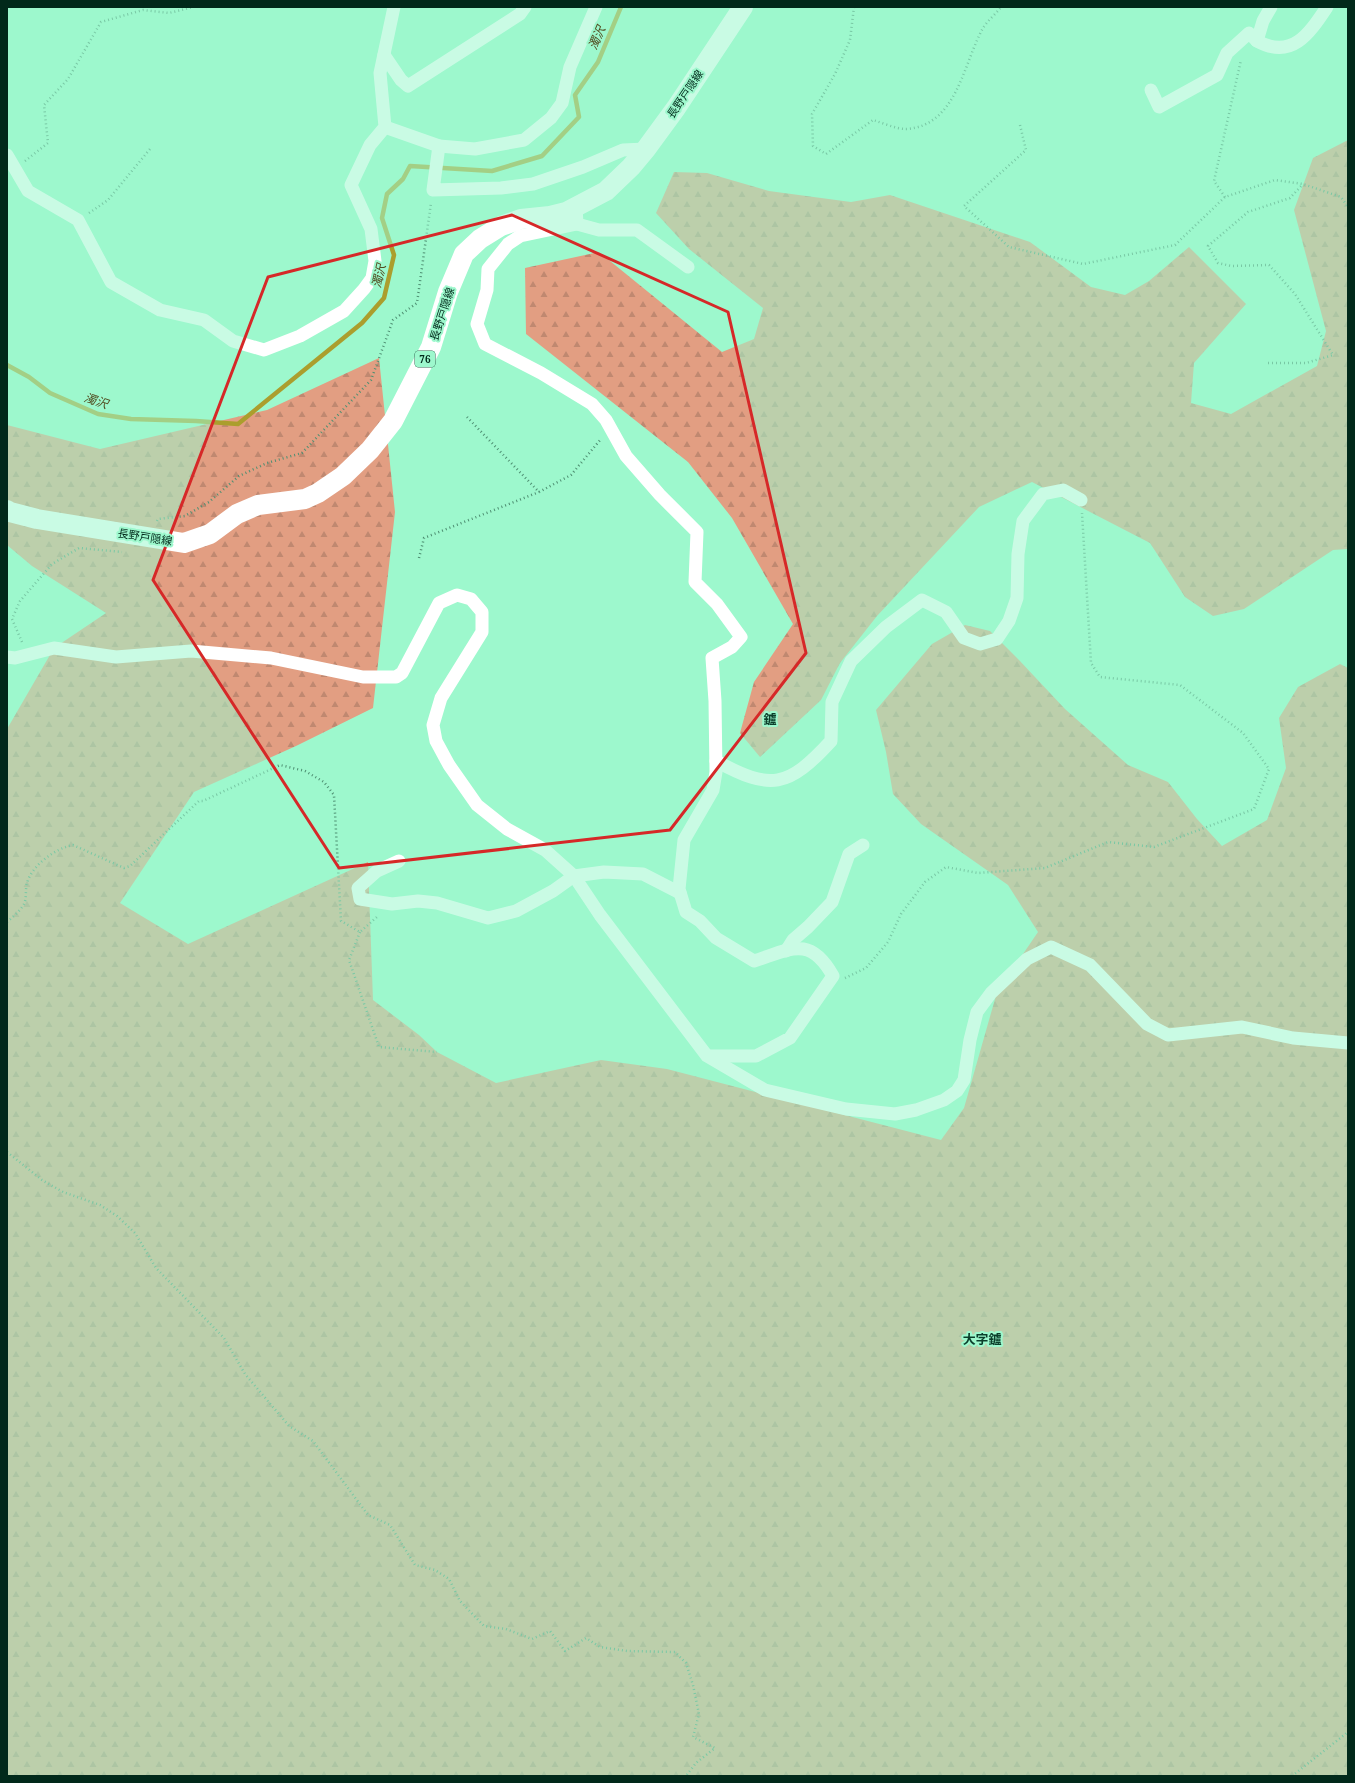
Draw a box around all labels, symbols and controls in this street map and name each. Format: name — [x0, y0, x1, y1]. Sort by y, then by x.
water label: 濁沢 — [584, 22, 610, 52]
street label: 長野戸隠線 — [663, 67, 706, 121]
water label: 濁沢 — [368, 260, 390, 289]
street label: 長野戸隠線 — [426, 285, 457, 342]
road number: 76 — [415, 351, 435, 367]
water label: 濁沢 — [82, 389, 112, 413]
street label: 長野戸隠線 — [117, 525, 173, 548]
district label: 鑪 — [763, 710, 777, 728]
district label: 大字鑪 — [962, 1330, 1002, 1348]

